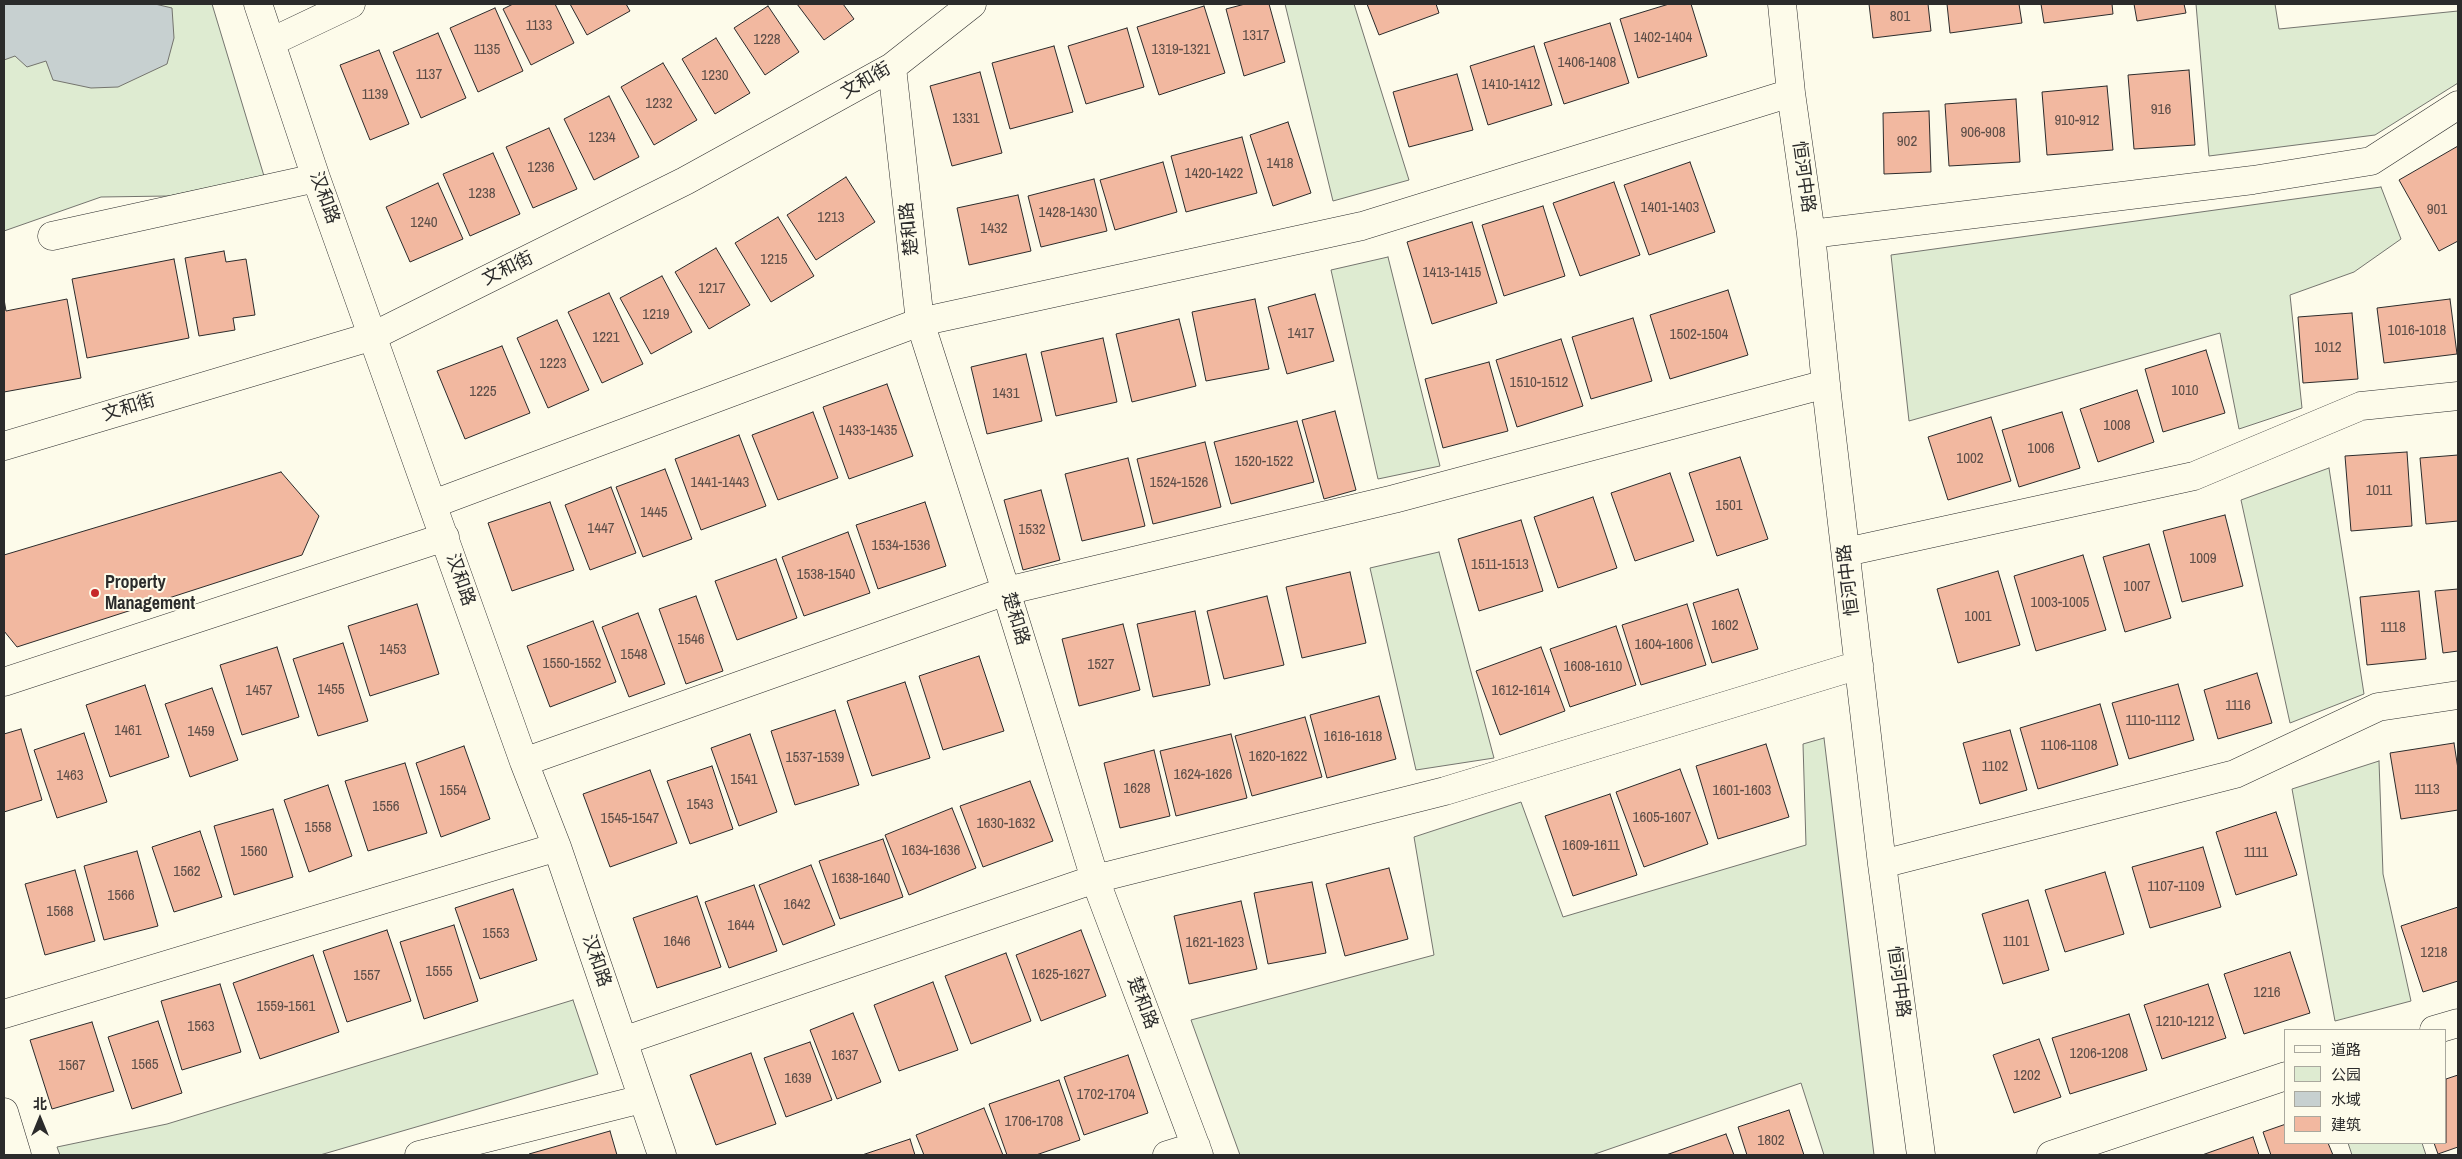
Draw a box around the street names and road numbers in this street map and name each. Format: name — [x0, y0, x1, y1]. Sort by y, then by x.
street label: 文和街 — [837, 58, 895, 104]
street label: 恒河中路 — [1787, 140, 1819, 214]
street label: 汉和路 — [305, 169, 343, 227]
street label: 楚和路 — [896, 201, 924, 257]
street label: 文和街 — [479, 247, 537, 291]
street label: 文和街 — [100, 390, 158, 426]
street label: 恒河中路 — [1834, 543, 1864, 617]
street label: 汉和路 — [441, 551, 479, 609]
street label: 楚和路 — [997, 590, 1033, 648]
street label: 汉和路 — [577, 932, 615, 990]
street label: 恒河中路 — [1882, 945, 1914, 1019]
street label: 楚和路 — [1122, 974, 1162, 1032]

